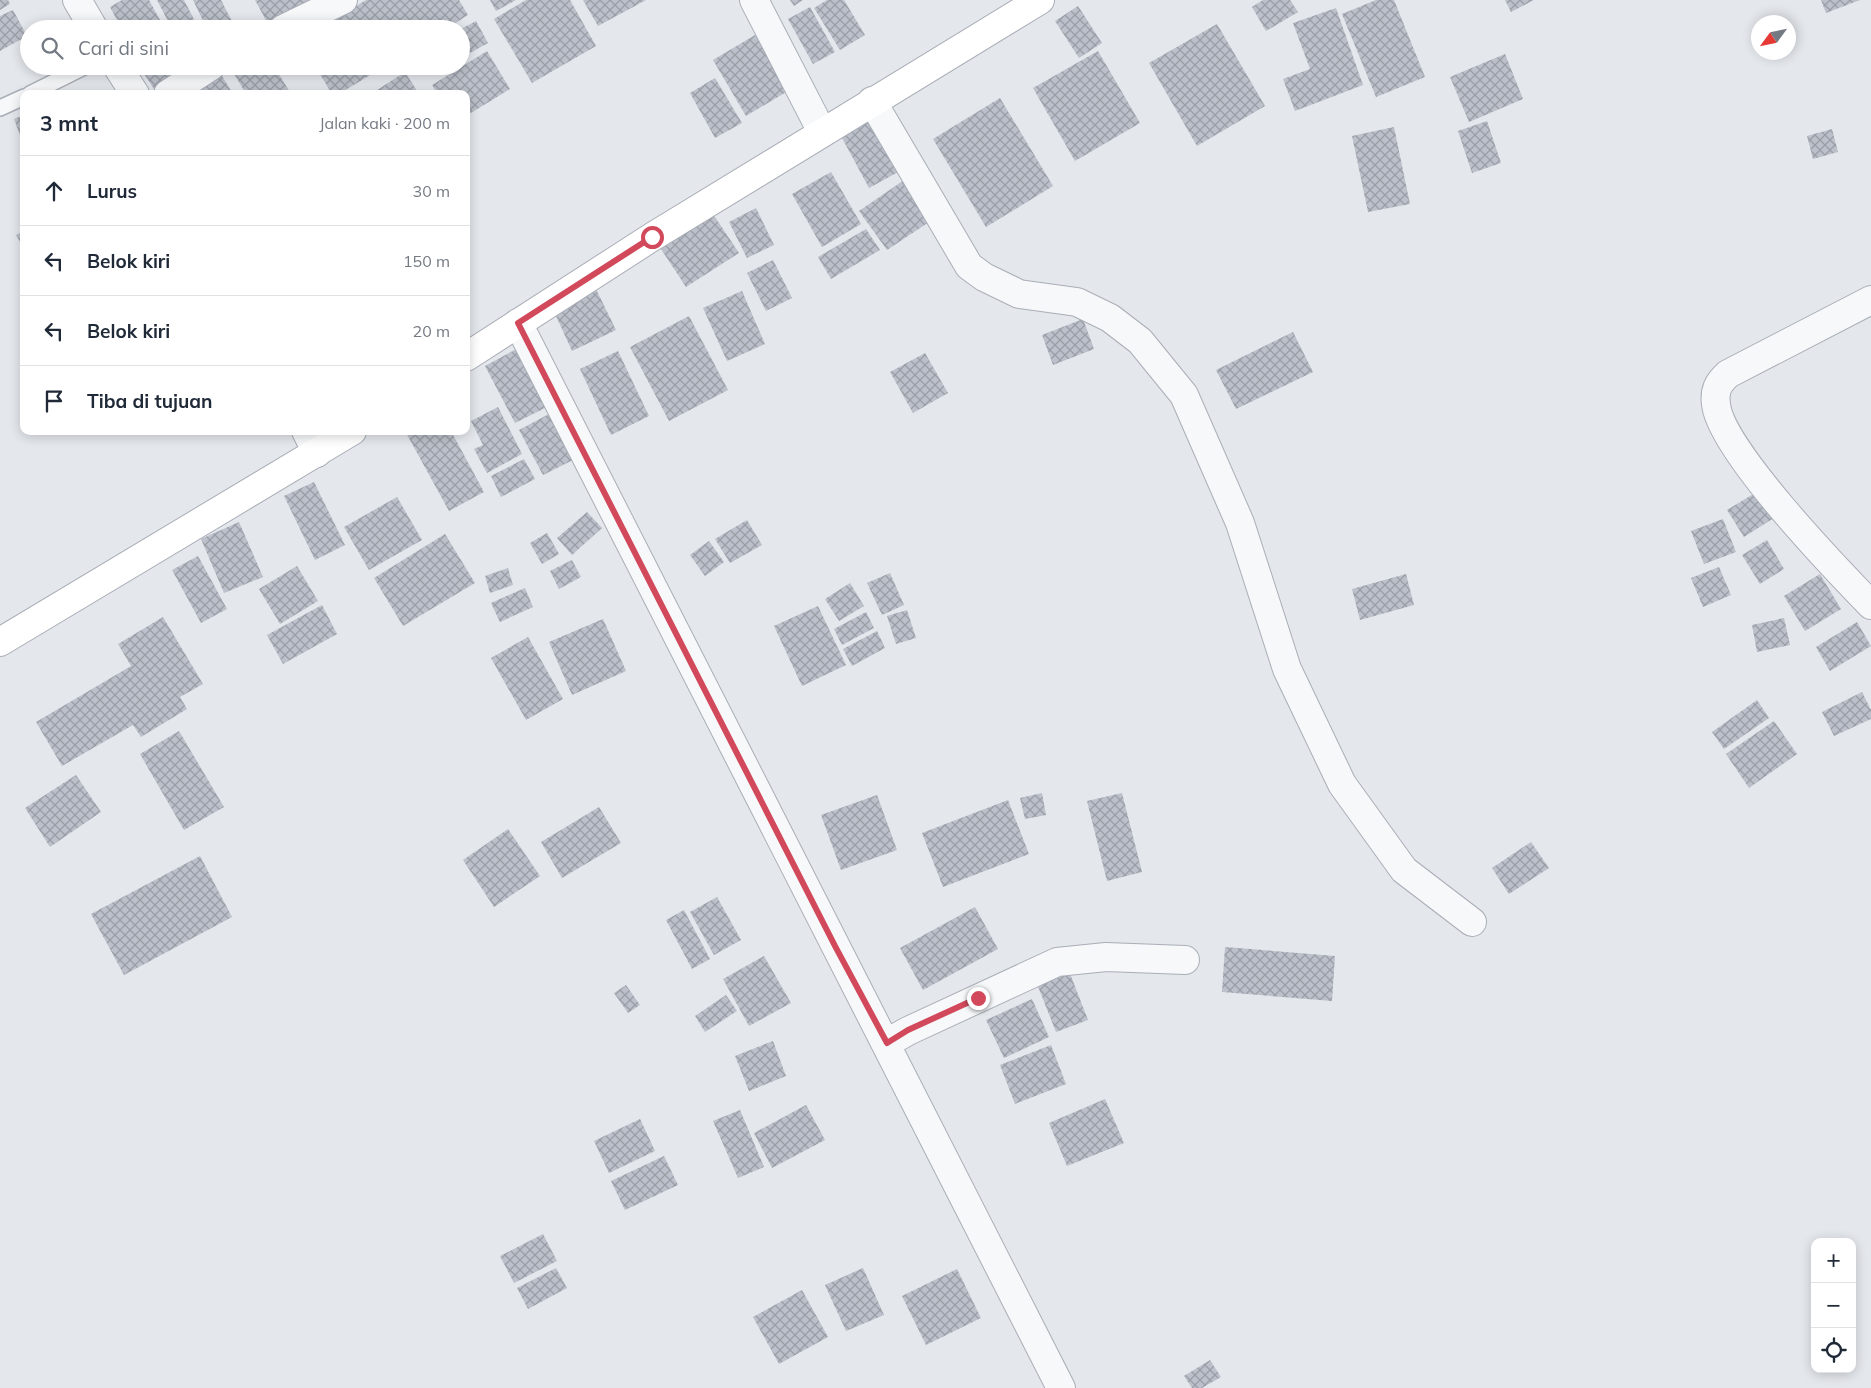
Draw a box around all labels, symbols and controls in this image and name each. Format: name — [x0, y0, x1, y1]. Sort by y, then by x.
north arrow — [1751, 15, 1796, 60]
search box — [20, 20, 470, 75]
icon: search — [38, 34, 66, 62]
text: Cari di sini — [78, 36, 169, 60]
text: 3 mnt — [40, 110, 98, 136]
text: Jalan kaki · 200 m — [319, 113, 450, 133]
icon: ahead — [40, 177, 68, 205]
text: Lurus — [87, 179, 137, 203]
text: 30 m — [413, 181, 450, 201]
route start — [641, 226, 664, 249]
icon: left — [40, 247, 68, 275]
text: Belok kiri — [87, 249, 170, 273]
text: 150 m — [403, 251, 450, 271]
icon: left — [40, 317, 68, 345]
text: Belok kiri — [87, 319, 170, 343]
text: 20 m — [413, 321, 450, 341]
icon: arrive — [40, 387, 68, 415]
text: Tiba di tujuan — [87, 389, 212, 413]
route end — [967, 987, 990, 1010]
map controls — [1811, 1238, 1856, 1373]
button: + — [1811, 1238, 1856, 1283]
button: − — [1811, 1283, 1856, 1328]
button: locate — [1811, 1328, 1856, 1373]

